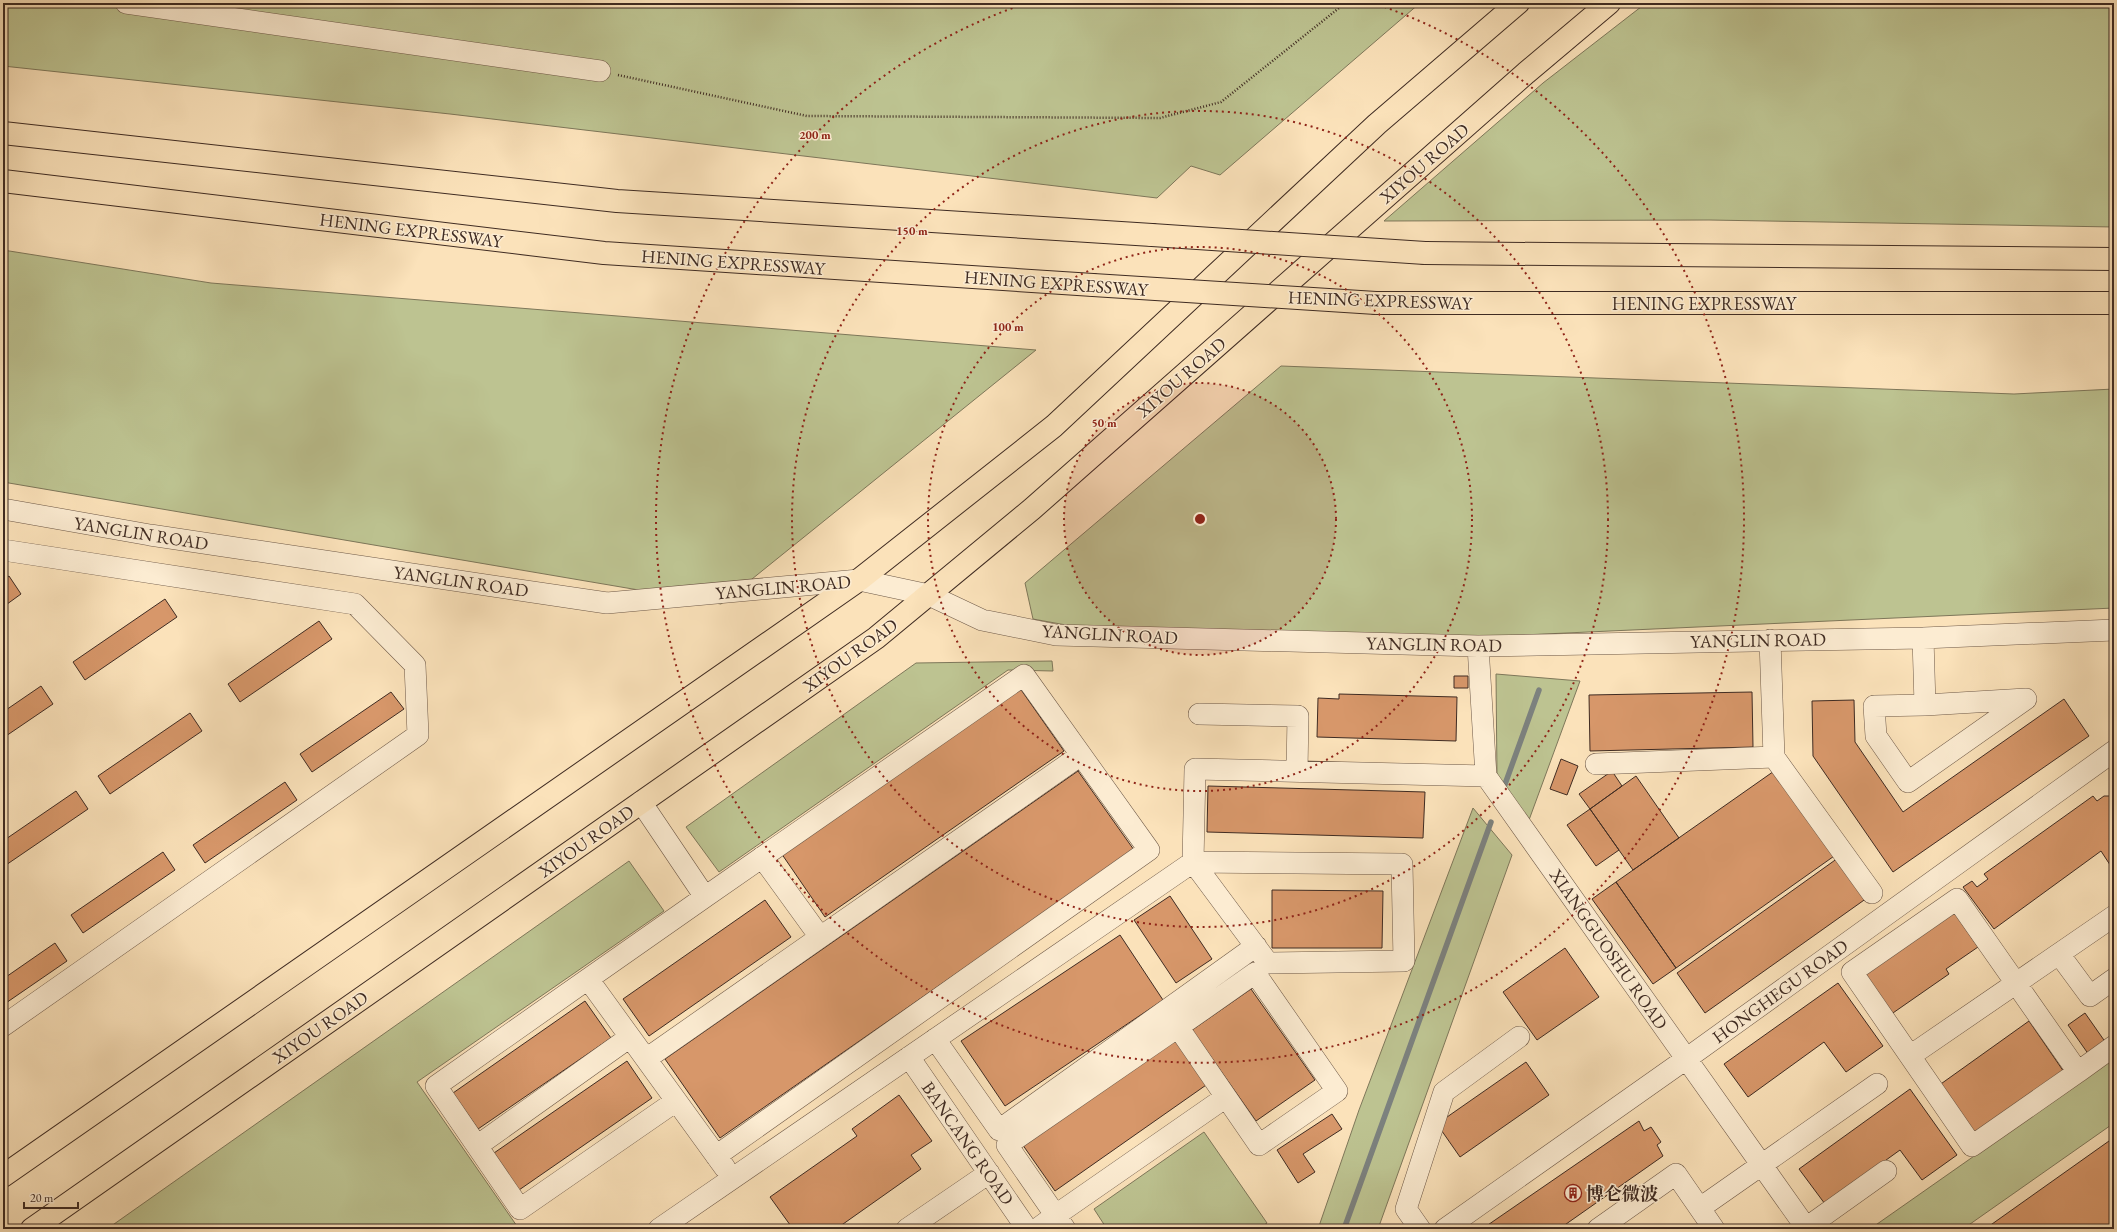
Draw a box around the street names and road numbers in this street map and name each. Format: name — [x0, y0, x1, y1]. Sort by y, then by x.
street label: XIYOU ROAD — [1374, 118, 1474, 209]
street label: HENING EXPRESSWAY — [318, 207, 505, 253]
street label: HENING EXPRESSWAY — [640, 244, 827, 280]
street label: HENING EXPRESSWAY — [963, 265, 1150, 301]
street label: HENING EXPRESSWAY — [1288, 285, 1474, 315]
street label: HENING EXPRESSWAY — [1612, 292, 1798, 315]
street label: XIYOU ROAD — [1131, 332, 1231, 423]
street label: YANGLIN ROAD — [72, 511, 210, 555]
street label: YANGLIN ROAD — [392, 560, 530, 602]
street label: YANGLIN ROAD — [714, 570, 852, 604]
street label: XIYOU ROAD — [797, 613, 902, 698]
street label: YANGLIN ROAD — [1042, 619, 1178, 649]
street label: YANGLIN ROAD — [1690, 627, 1826, 653]
street label: YANGLIN ROAD — [1366, 631, 1502, 657]
street label: XIYOU ROAD — [533, 800, 638, 883]
street label: XIANGGUOSHU ROAD — [1544, 863, 1673, 1034]
street label: HONGHEGU ROAD — [1708, 934, 1852, 1048]
street label: XIYOU ROAD — [267, 986, 372, 1069]
street label: BANCANG ROAD — [917, 1077, 1019, 1209]

